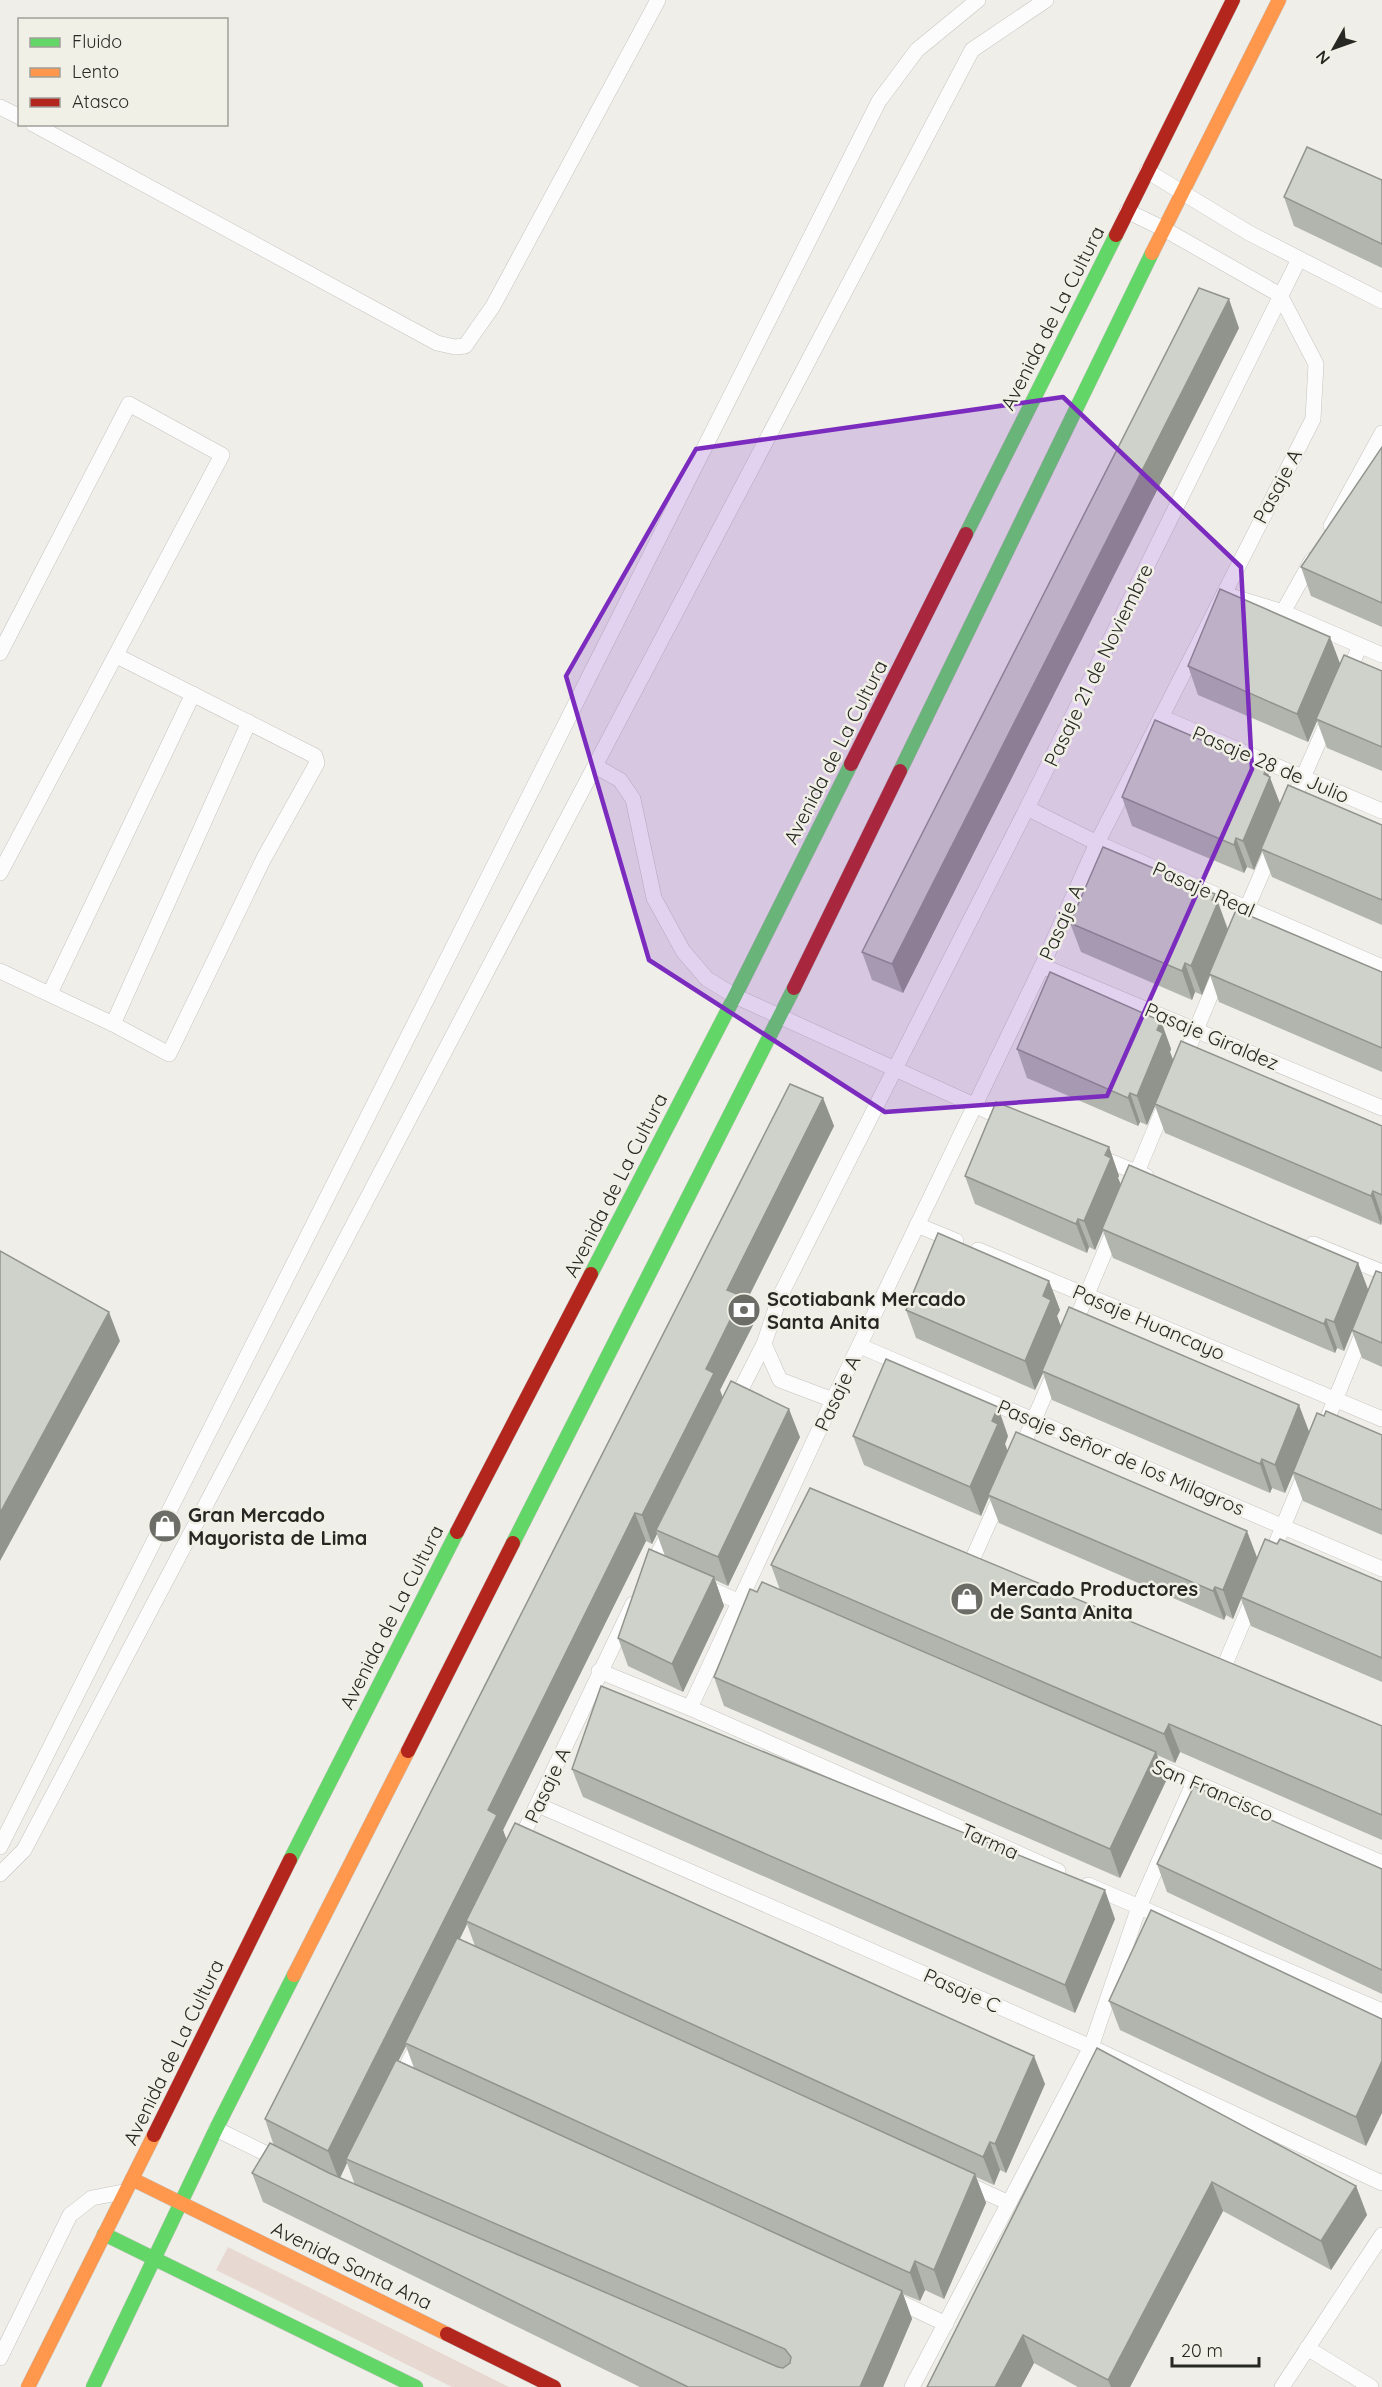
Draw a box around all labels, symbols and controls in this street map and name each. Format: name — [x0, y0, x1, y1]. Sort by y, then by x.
legend — [18, 18, 228, 126]
north arrow — [1304, 18, 1364, 78]
text: Fluido — [72, 30, 122, 53]
text: N — [1311, 47, 1334, 69]
text: Lento — [72, 60, 119, 83]
text: Atasco — [72, 90, 129, 113]
street label: Avenida de La Cultura — [995, 222, 1109, 414]
street label: Pasaje A — [1247, 444, 1307, 527]
street label: Pasaje 21 de Noviembre — [1038, 560, 1158, 770]
street label: Avenida de La Cultura — [778, 656, 892, 848]
street label: Pasaje 28 de Julio — [1189, 720, 1353, 808]
street label: Pasaje Real — [1149, 855, 1259, 923]
street label: Pasaje A — [1033, 880, 1089, 964]
street label: Pasaje Giraldez — [1141, 997, 1283, 1075]
street label: Avenida de La Cultura — [558, 1089, 672, 1281]
street label: Pasaje Huancayo — [1069, 1279, 1229, 1365]
place label: Scotiabank Mercado Santa Anita — [767, 1286, 966, 1334]
bank icon: Scotiabank Mercado Santa Anita — [726, 1292, 762, 1328]
street label: Pasaje A — [809, 1351, 865, 1435]
street label: Pasaje Señor de los Milagros — [994, 1394, 1248, 1520]
place label: Gran Mercado Mayorista de Lima — [188, 1502, 367, 1550]
shop icon: Gran Mercado Mayorista de Lima — [147, 1508, 183, 1544]
street label: Avenida de La Cultura — [334, 1521, 448, 1713]
place label: Mercado Productores de Santa Anita — [990, 1576, 1198, 1624]
shop icon: Mercado Productores de Santa Anita — [949, 1581, 985, 1617]
street label: Pasaje A — [519, 1743, 575, 1827]
street label: San Francisco — [1149, 1753, 1277, 1827]
street label: Tarma — [957, 1817, 1023, 1865]
street label: Avenida de La Cultura — [117, 1955, 229, 2149]
street label: Pasaje C — [920, 1962, 1004, 2018]
street label: Avenida Santa Ana — [268, 2215, 436, 2315]
scale bar — [1172, 2330, 1259, 2368]
text: 20 m — [1181, 2339, 1223, 2362]

